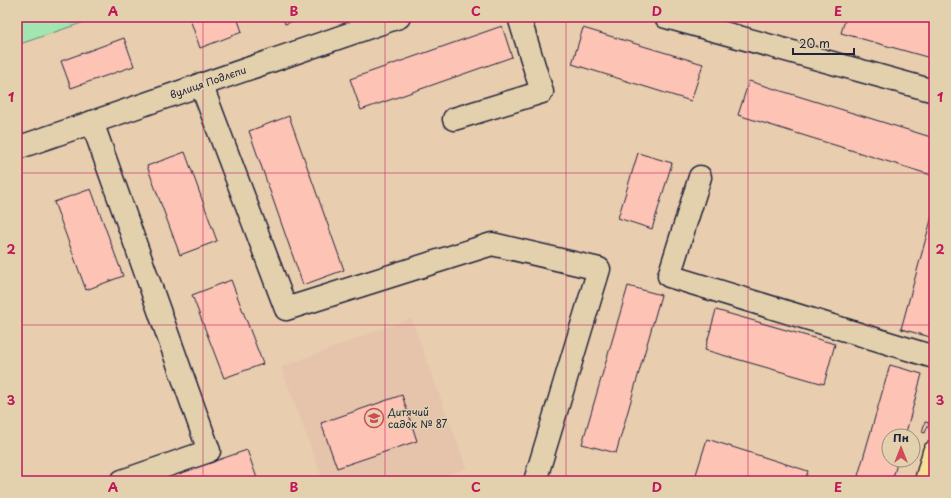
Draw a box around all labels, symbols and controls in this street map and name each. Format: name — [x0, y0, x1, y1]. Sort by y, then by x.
text: A — [108, 1, 118, 20]
text: B — [290, 1, 299, 20]
text: C — [471, 1, 481, 20]
text: D — [652, 1, 662, 20]
text: E — [834, 1, 842, 20]
scale bar — [793, 30, 854, 56]
text: 20 m — [799, 34, 830, 52]
street label: вулиця Подлєпи — [168, 61, 248, 102]
text: 1 — [8, 87, 14, 106]
text: 1 — [937, 87, 943, 106]
text: 2 — [6, 239, 16, 258]
text: 2 — [935, 239, 945, 258]
text: 3 — [7, 390, 16, 409]
text: 3 — [936, 390, 945, 409]
place label: Дитячий садок № 87 — [387, 404, 448, 431]
school or university icon: Дитячий садок № 87 — [363, 407, 385, 429]
north arrow — [881, 428, 921, 468]
text: Пн — [893, 429, 909, 446]
text: A — [108, 477, 118, 496]
text: B — [290, 477, 299, 496]
text: C — [471, 477, 481, 496]
text: D — [652, 477, 662, 496]
text: E — [834, 477, 842, 496]

